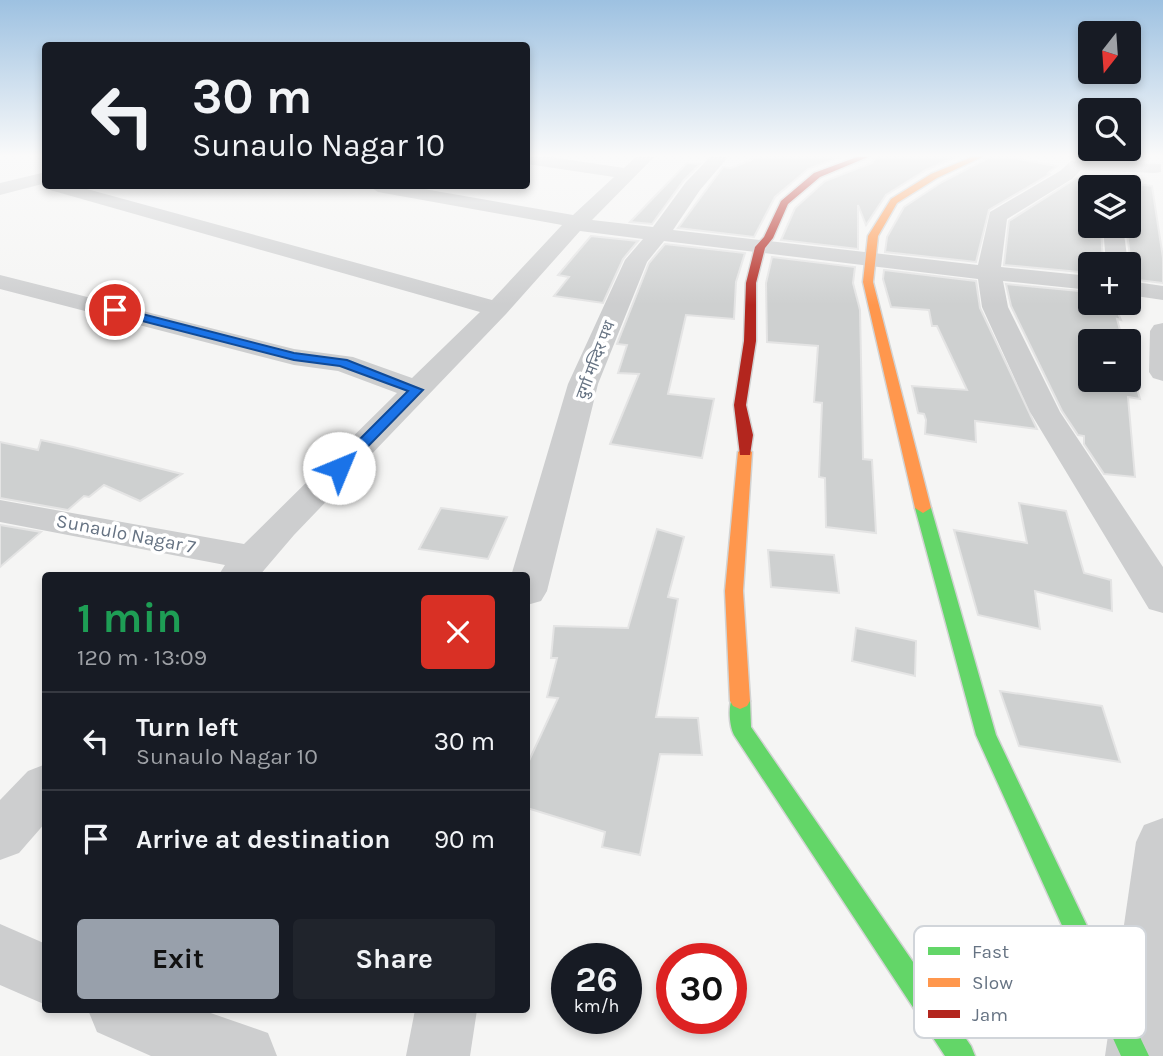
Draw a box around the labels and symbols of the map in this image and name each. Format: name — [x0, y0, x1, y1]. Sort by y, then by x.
north arrow — [1078, 21, 1141, 84]
pin — [85, 280, 145, 340]
street label: दुर्गा मन्दिर पथ — [571, 317, 620, 402]
position arrow — [302, 431, 376, 505]
street label: Sunaulo Nagar 7 — [54, 510, 198, 558]
legend — [914, 926, 1146, 1038]
text: Fast — [972, 941, 1009, 963]
speed limit sign: 30 — [656, 943, 747, 1034]
text: Slow — [972, 972, 1013, 994]
text: Jam — [972, 1004, 1008, 1026]

